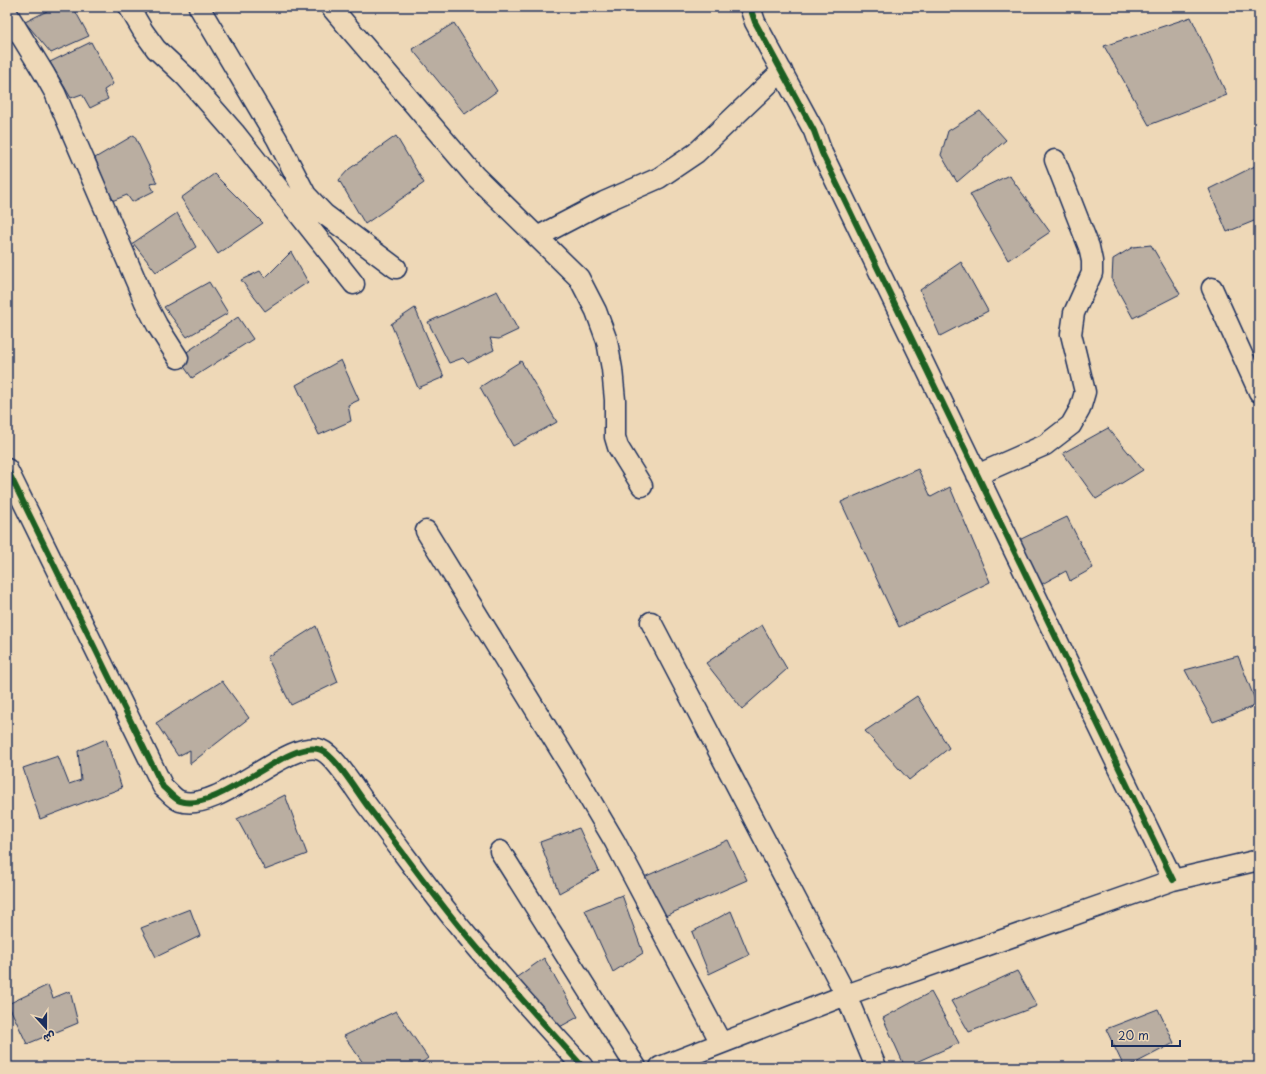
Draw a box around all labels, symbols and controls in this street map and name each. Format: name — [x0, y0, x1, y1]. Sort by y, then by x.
north arrow — [26, 1008, 66, 1048]
scale bar — [1112, 1022, 1180, 1048]
text: 20 m — [1118, 1026, 1149, 1044]
text: ش — [41, 1028, 58, 1048]

